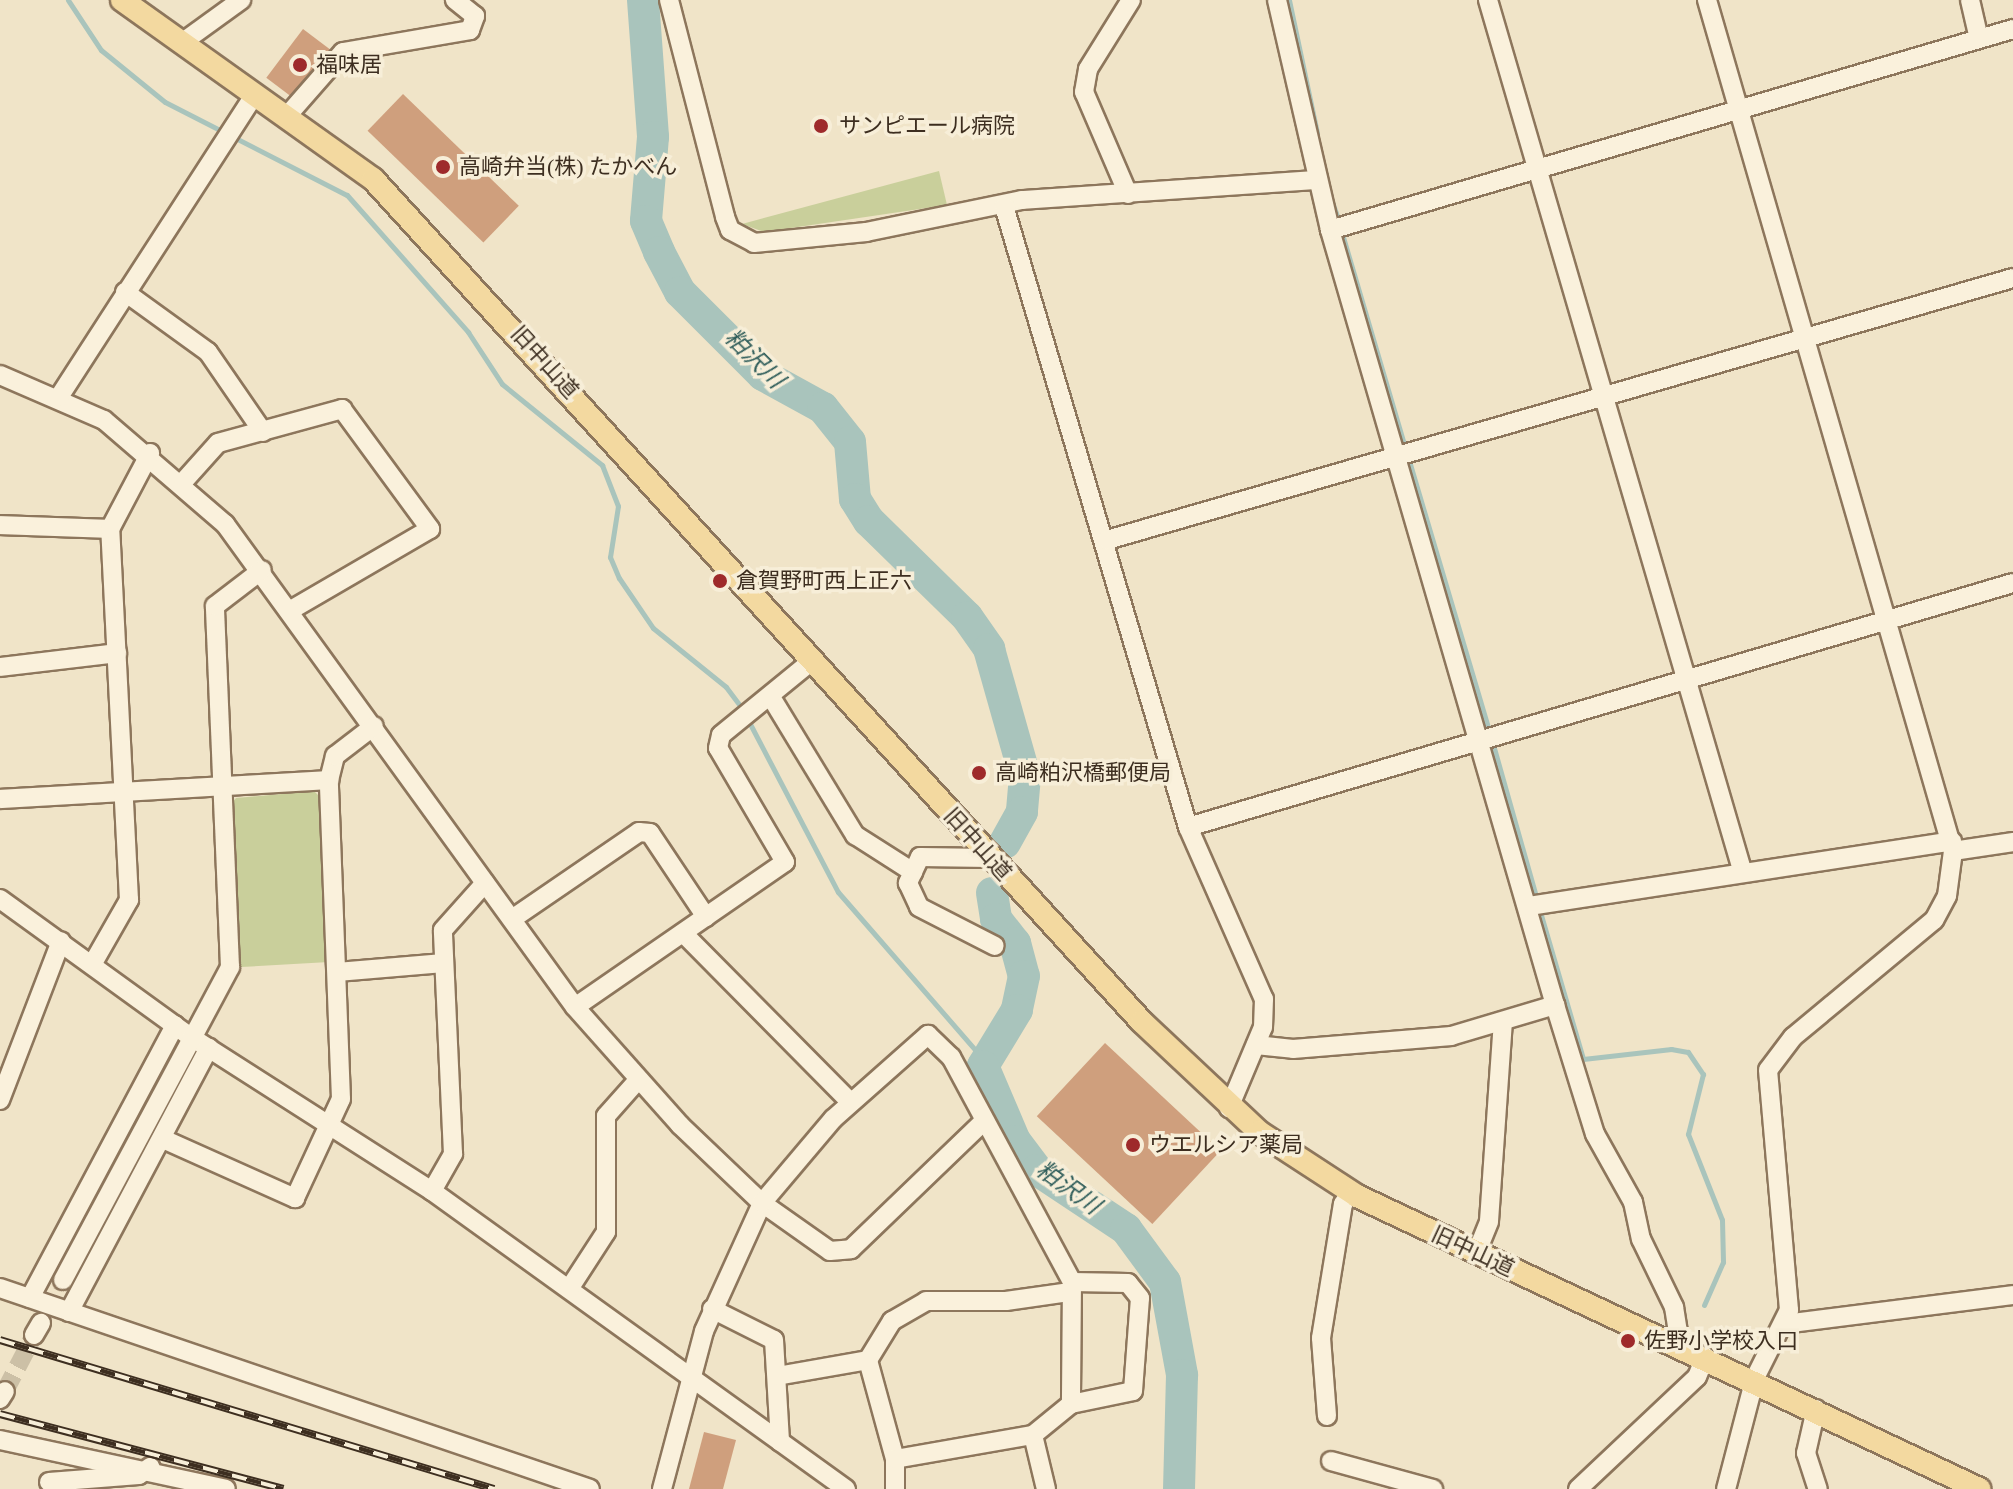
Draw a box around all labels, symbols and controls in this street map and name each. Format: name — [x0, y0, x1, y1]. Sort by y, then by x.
place label: 福味居 — [316, 52, 382, 78]
marker: 福味居 — [291, 56, 309, 74]
place label: サンピエール病院 — [839, 113, 1015, 139]
marker: サンピエール病院 — [810, 115, 832, 137]
place label: 高崎弁当(株) たかべん — [459, 154, 677, 180]
marker: 高崎弁当(株) たかべん — [434, 158, 452, 176]
street label: 旧中山道 — [506, 320, 584, 404]
water label: 粕沢川 — [718, 323, 790, 395]
place label: 倉賀野町西上正六 — [736, 568, 912, 594]
marker: 倉賀野町西上正六 — [711, 572, 729, 590]
place label: 高崎粕沢橋郵便局 — [995, 760, 1171, 786]
marker: 高崎粕沢橋郵便局 — [970, 764, 988, 782]
street label: 旧中山道 — [939, 802, 1017, 886]
place label: ウエルシア薬局 — [1149, 1132, 1303, 1158]
marker: ウエルシア薬局 — [1124, 1136, 1142, 1154]
water label: 粕沢川 — [1030, 1155, 1106, 1221]
street label: 旧中山道 — [1428, 1220, 1518, 1282]
place label: 佐野小学校入口 — [1644, 1328, 1798, 1354]
marker: 佐野小学校入口 — [1619, 1332, 1637, 1350]

